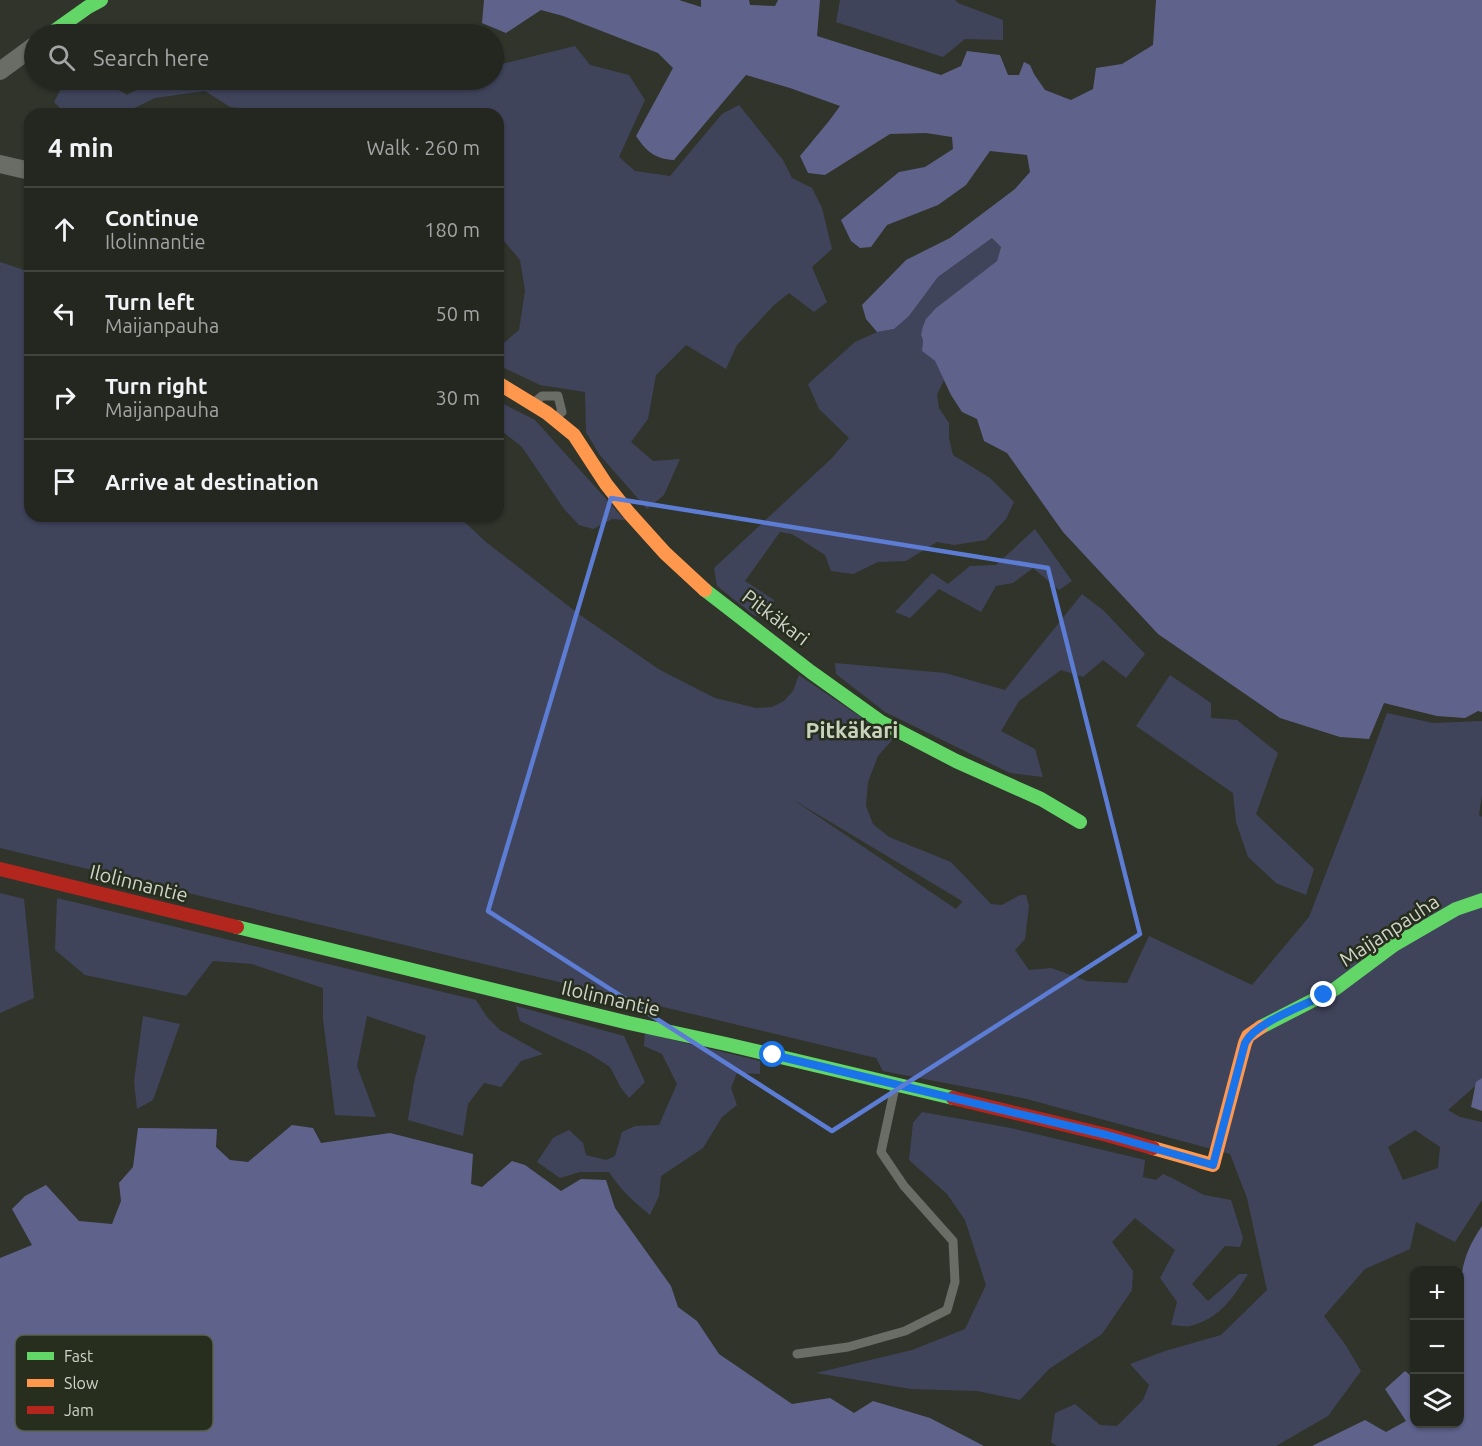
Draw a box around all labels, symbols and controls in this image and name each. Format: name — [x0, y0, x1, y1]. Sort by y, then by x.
search box — [24, 24, 504, 90]
icon: search — [45, 41, 78, 74]
text: Search here — [93, 45, 209, 70]
text: 4 min — [48, 133, 114, 162]
text: Walk · 260 m — [367, 136, 480, 159]
text: Continue — [105, 205, 199, 230]
icon: ahead — [48, 213, 81, 246]
text: 180 m — [424, 218, 480, 241]
text: Ilolinnantie — [105, 230, 205, 253]
text: Turn left — [105, 289, 195, 314]
icon: left — [48, 297, 81, 330]
text: 50 m — [436, 302, 480, 325]
text: Maijanpauha — [105, 314, 219, 337]
text: Turn right — [105, 373, 207, 398]
icon: right — [48, 381, 81, 414]
text: 30 m — [436, 386, 480, 409]
text: Maijanpauha — [105, 398, 219, 421]
icon: arrive — [48, 465, 81, 498]
text: Arrive at destination — [105, 469, 319, 494]
street label: Pitkäkari — [738, 584, 814, 650]
district label: Pitkäkari — [806, 717, 898, 742]
street label: Ilolinnantie — [87, 860, 191, 906]
street label: Maijanpauha — [1335, 889, 1443, 971]
street label: Ilolinnantie — [559, 975, 663, 1021]
route end — [1310, 981, 1336, 1007]
route start — [759, 1041, 785, 1067]
map controls — [1410, 1266, 1464, 1428]
button: + — [1410, 1266, 1464, 1320]
button: − — [1410, 1320, 1464, 1374]
legend — [15, 1335, 213, 1431]
text: Fast — [64, 1347, 94, 1365]
text: Slow — [64, 1374, 99, 1392]
button: layers — [1410, 1374, 1464, 1428]
text: Jam — [64, 1401, 94, 1419]

